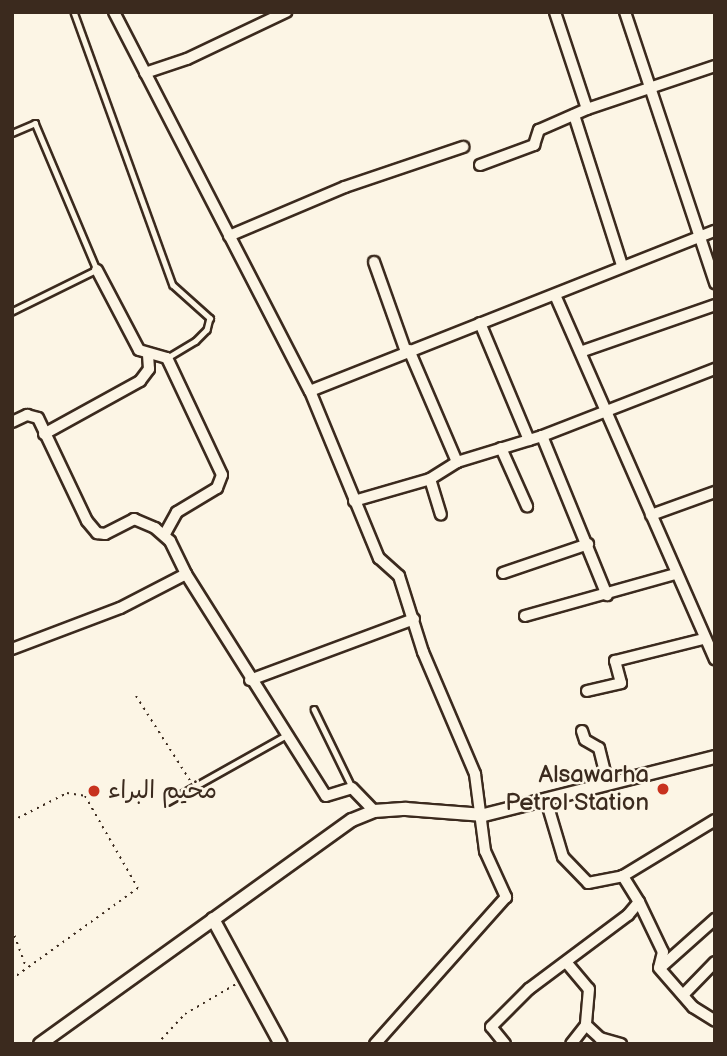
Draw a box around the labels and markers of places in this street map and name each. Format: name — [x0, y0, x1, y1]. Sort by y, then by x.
place label: Alsawarha Petrol Station — [505, 761, 649, 817]
place label: مخيم البراء — [108, 777, 217, 805]
marker: Alsawarha Petrol Station — [655, 781, 671, 797]
marker: مخيم البراء — [86, 783, 102, 799]

